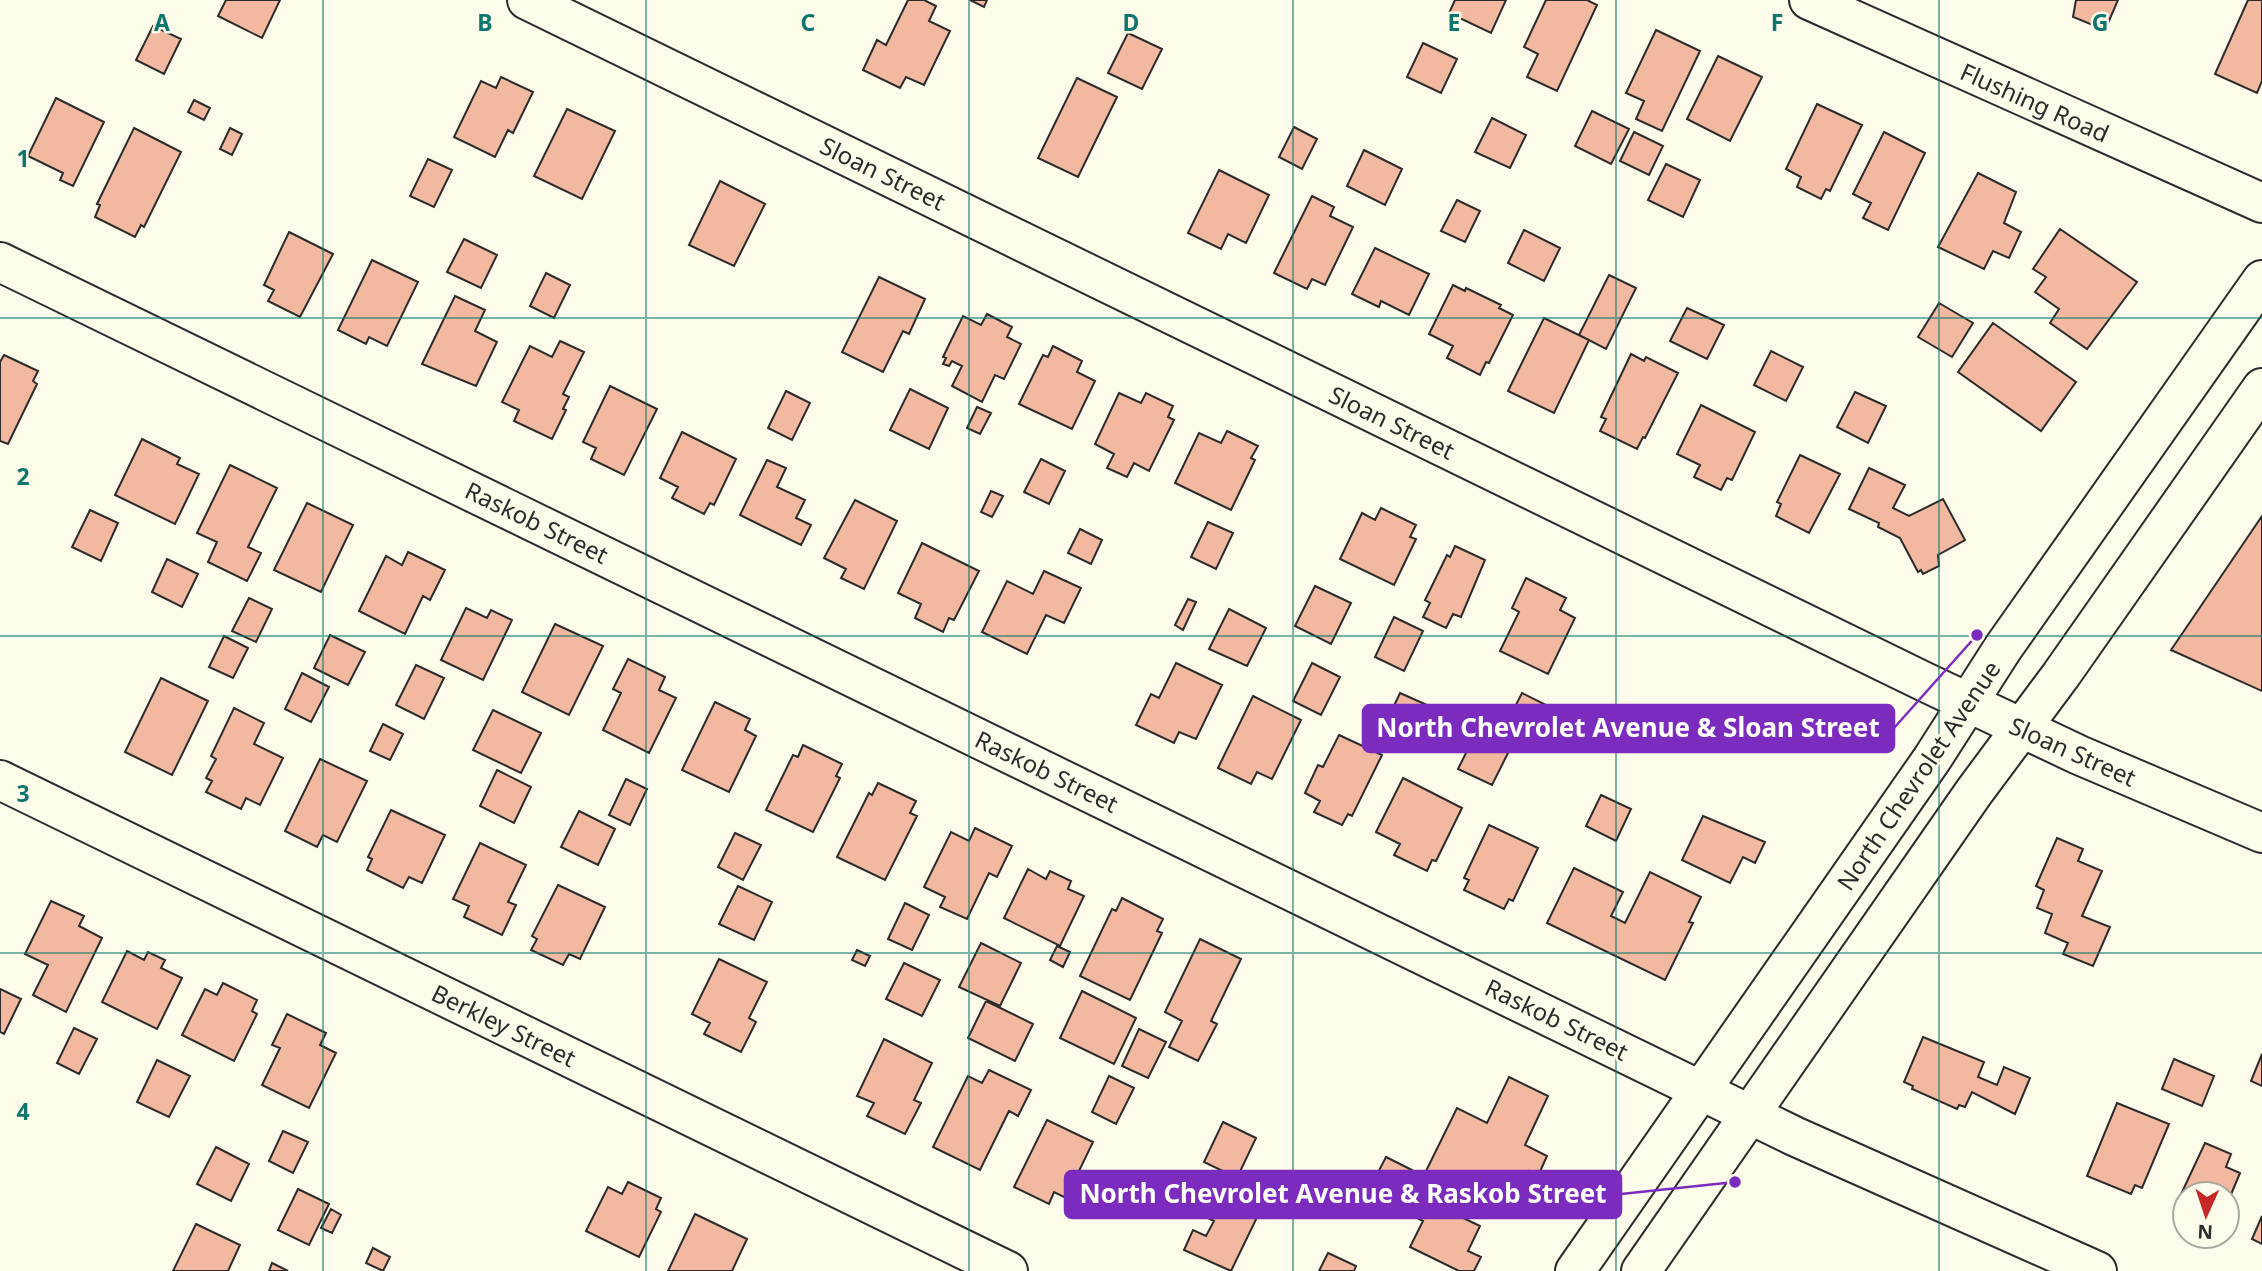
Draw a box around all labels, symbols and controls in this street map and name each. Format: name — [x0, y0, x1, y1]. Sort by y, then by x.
text: A — [154, 6, 170, 38]
text: B — [477, 6, 493, 38]
text: C — [801, 6, 816, 38]
text: D — [1123, 6, 1139, 38]
text: E — [1448, 6, 1460, 38]
text: F — [1771, 6, 1783, 38]
text: G — [2092, 6, 2108, 38]
street label: Flushing Road — [1955, 54, 2115, 150]
street label: Sloan Street — [815, 128, 951, 218]
text: 1 — [16, 142, 30, 174]
street label: Sloan Street — [1324, 377, 1460, 467]
text: 2 — [16, 460, 30, 492]
street label: Raskob Street — [460, 473, 614, 571]
street label: North Chevrolet Avenue — [1829, 654, 2007, 896]
callout: North Chevrolet Avenue & Sloan Street — [1363, 705, 1894, 752]
street label: Sloan Street — [2004, 708, 2142, 794]
text: North Chevrolet Avenue & Sloan Street — [1376, 709, 1880, 745]
street label: Raskob Street — [970, 722, 1124, 820]
text: 3 — [16, 777, 30, 809]
street label: Raskob Street — [1480, 970, 1634, 1068]
street label: Berkley Street — [426, 976, 582, 1074]
text: 4 — [16, 1095, 30, 1127]
callout: North Chevrolet Avenue & Raskob Street — [1065, 1171, 1621, 1218]
text: North Chevrolet Avenue & Raskob Street — [1079, 1175, 1607, 1211]
north arrow — [2171, 1180, 2241, 1250]
text: N — [2197, 1219, 2214, 1245]

